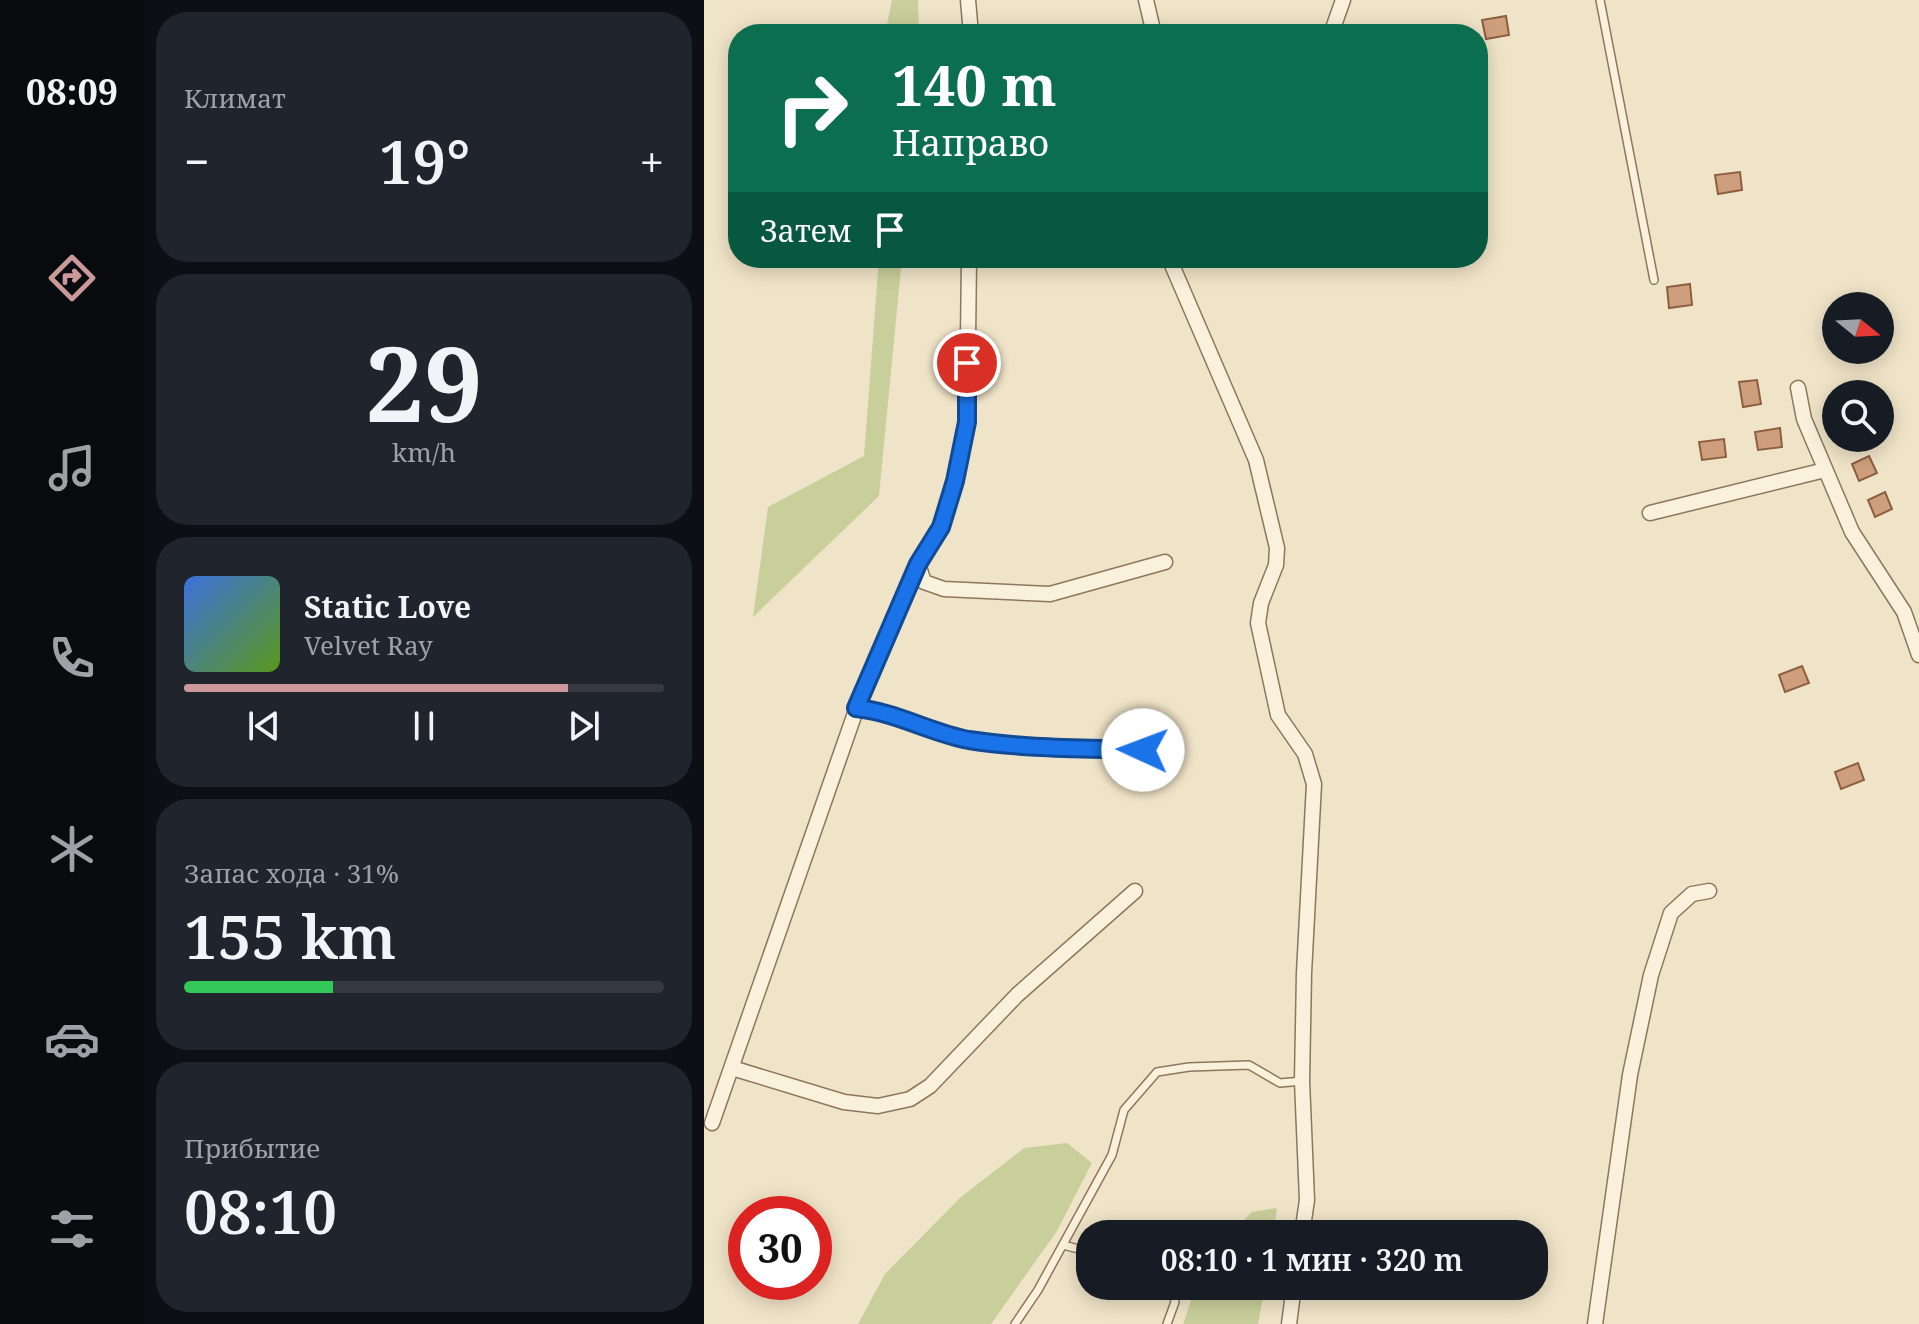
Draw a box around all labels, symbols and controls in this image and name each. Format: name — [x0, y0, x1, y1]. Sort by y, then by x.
text: 140 m — [892, 46, 1057, 122]
icon: right — [760, 56, 864, 160]
text: 08:09 — [26, 67, 118, 116]
text: Климат — [184, 80, 286, 116]
text: Направо — [892, 118, 1049, 167]
text: 19° — [379, 120, 470, 202]
text: − — [184, 131, 209, 191]
text: + — [639, 131, 664, 191]
icon: arrive — [868, 208, 912, 252]
text: Затем — [760, 210, 852, 251]
icon: directions — [44, 250, 100, 306]
north arrow — [1822, 292, 1894, 364]
map controls — [1822, 292, 1894, 452]
text: 29 — [365, 311, 483, 452]
pin — [933, 329, 1001, 397]
icon: arrive — [945, 341, 989, 385]
button: search — [1822, 380, 1894, 452]
text: km/h — [392, 434, 456, 470]
icon: music — [44, 440, 100, 496]
text: Static Love — [304, 586, 471, 627]
text: Velvet Ray — [304, 627, 433, 663]
icon: phone — [44, 630, 100, 686]
icon: previous — [242, 704, 286, 748]
icon: pause — [402, 704, 446, 748]
icon: next — [562, 704, 606, 748]
position arrow — [1101, 708, 1185, 792]
icon: climate — [44, 821, 100, 877]
text: Запас хода · 31% — [184, 855, 399, 891]
text: 155 km — [184, 895, 396, 977]
icon: car — [44, 1011, 100, 1067]
text: Прибытие — [184, 1130, 320, 1166]
text: 08:10 — [184, 1170, 337, 1252]
speed limit sign: 30 — [728, 1196, 832, 1300]
icon: filters — [44, 1201, 100, 1257]
text: 08:10 · 1 мин · 320 m — [1161, 1239, 1463, 1280]

